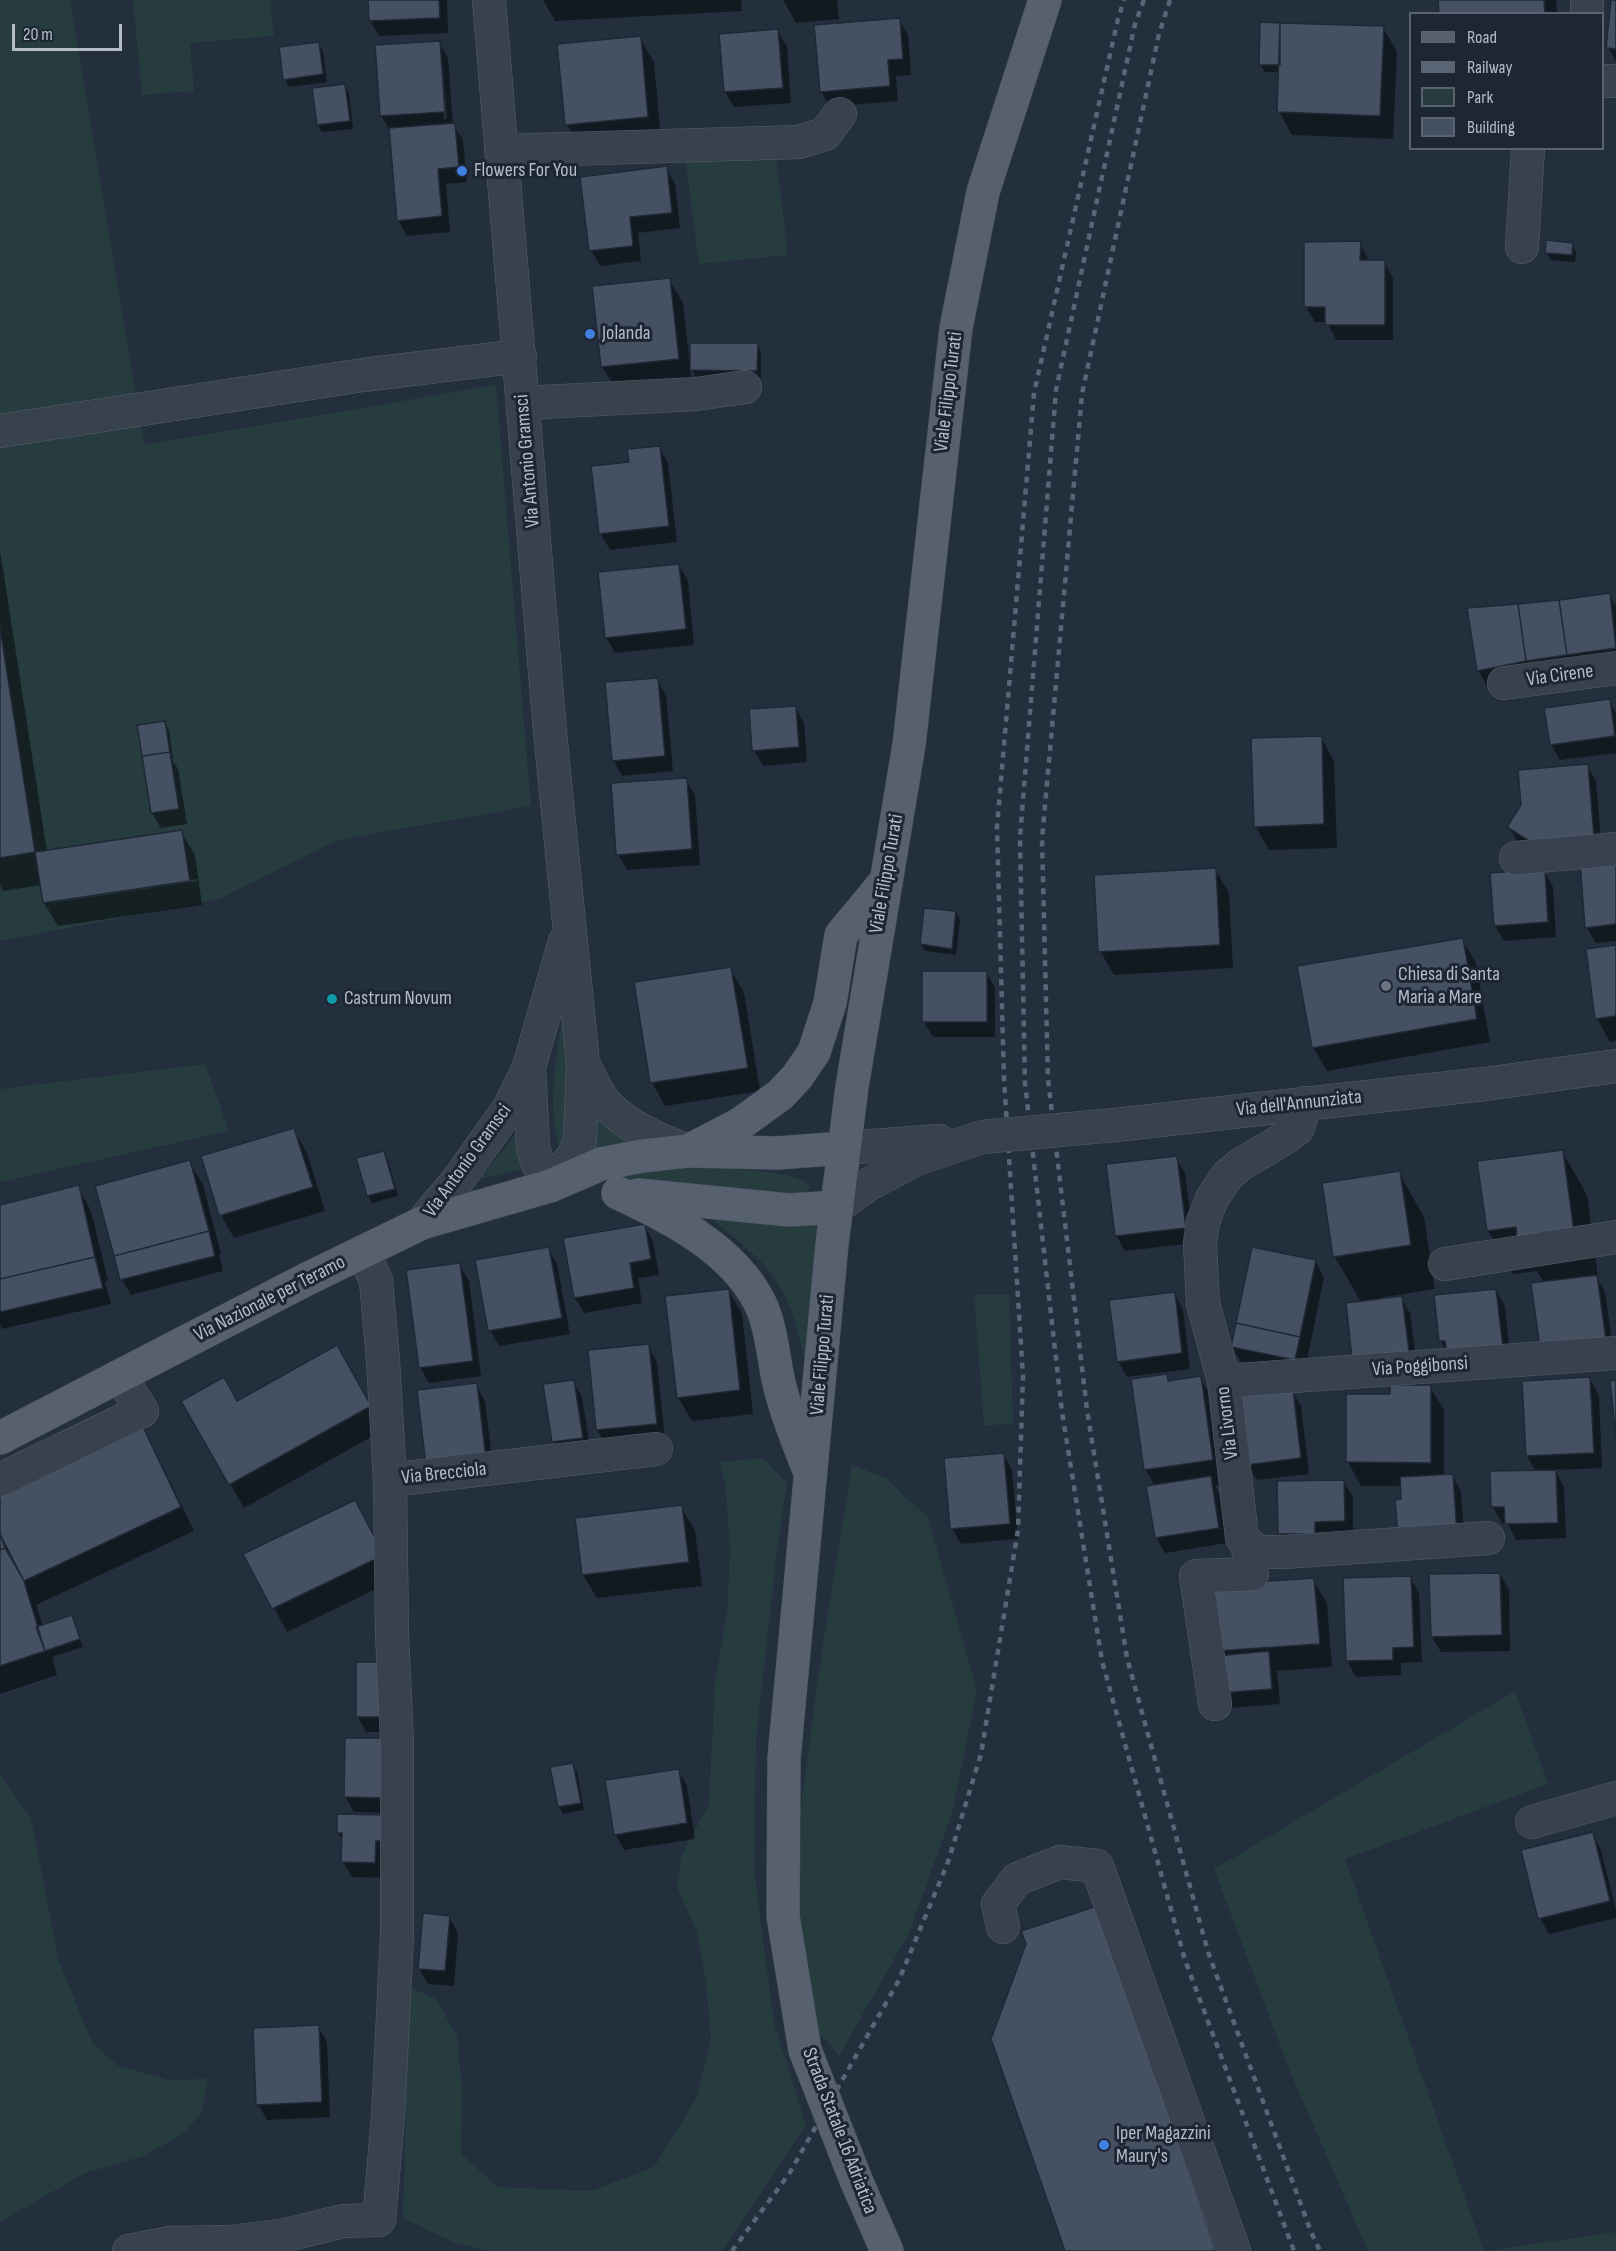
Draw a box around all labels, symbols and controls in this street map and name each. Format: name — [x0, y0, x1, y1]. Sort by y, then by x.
scale bar — [15, 12, 124, 50]
legend — [1409, 12, 1604, 150]
text: 20 m — [23, 24, 53, 45]
text: Road — [1467, 27, 1497, 48]
text: Railway — [1467, 57, 1512, 78]
text: Park — [1467, 87, 1493, 108]
text: Building — [1467, 117, 1515, 138]
place label: Flowers For You — [474, 159, 577, 183]
marker: Flowers For You — [455, 164, 469, 178]
place label: Jolanda — [602, 322, 650, 346]
marker: Jolanda — [583, 327, 597, 341]
street label: Viale Filippo Turati — [930, 331, 968, 453]
street label: Via Antonio Gramsci — [510, 393, 546, 529]
street label: Via Cirene — [1525, 659, 1595, 693]
street label: Viale Filippo Turati — [865, 812, 909, 936]
place label: Chiesa di Santa Maria a Mare — [1398, 963, 1500, 1010]
marker: Chiesa di Santa Maria a Mare — [1379, 979, 1393, 993]
place label: Castrum Novum — [344, 987, 452, 1011]
marker: Castrum Novum — [325, 992, 339, 1006]
street label: Via dell'Annunziata — [1235, 1085, 1363, 1123]
street label: Via Antonio Gramsci — [419, 1100, 517, 1222]
street label: Via Nazionale per Teramo — [190, 1251, 350, 1347]
street label: Viale Filippo Turati — [806, 1294, 840, 1416]
street label: Via Poggibonsi — [1371, 1352, 1469, 1382]
street label: Via Livorno — [1212, 1385, 1244, 1461]
street label: Via Brecciola — [400, 1458, 488, 1490]
street label: Strada Statale 16 Adriatica — [796, 2045, 882, 2217]
place label: Iper Magazzini Maury's — [1116, 2122, 1211, 2169]
marker: Iper Magazzini Maury's — [1097, 2138, 1111, 2152]

